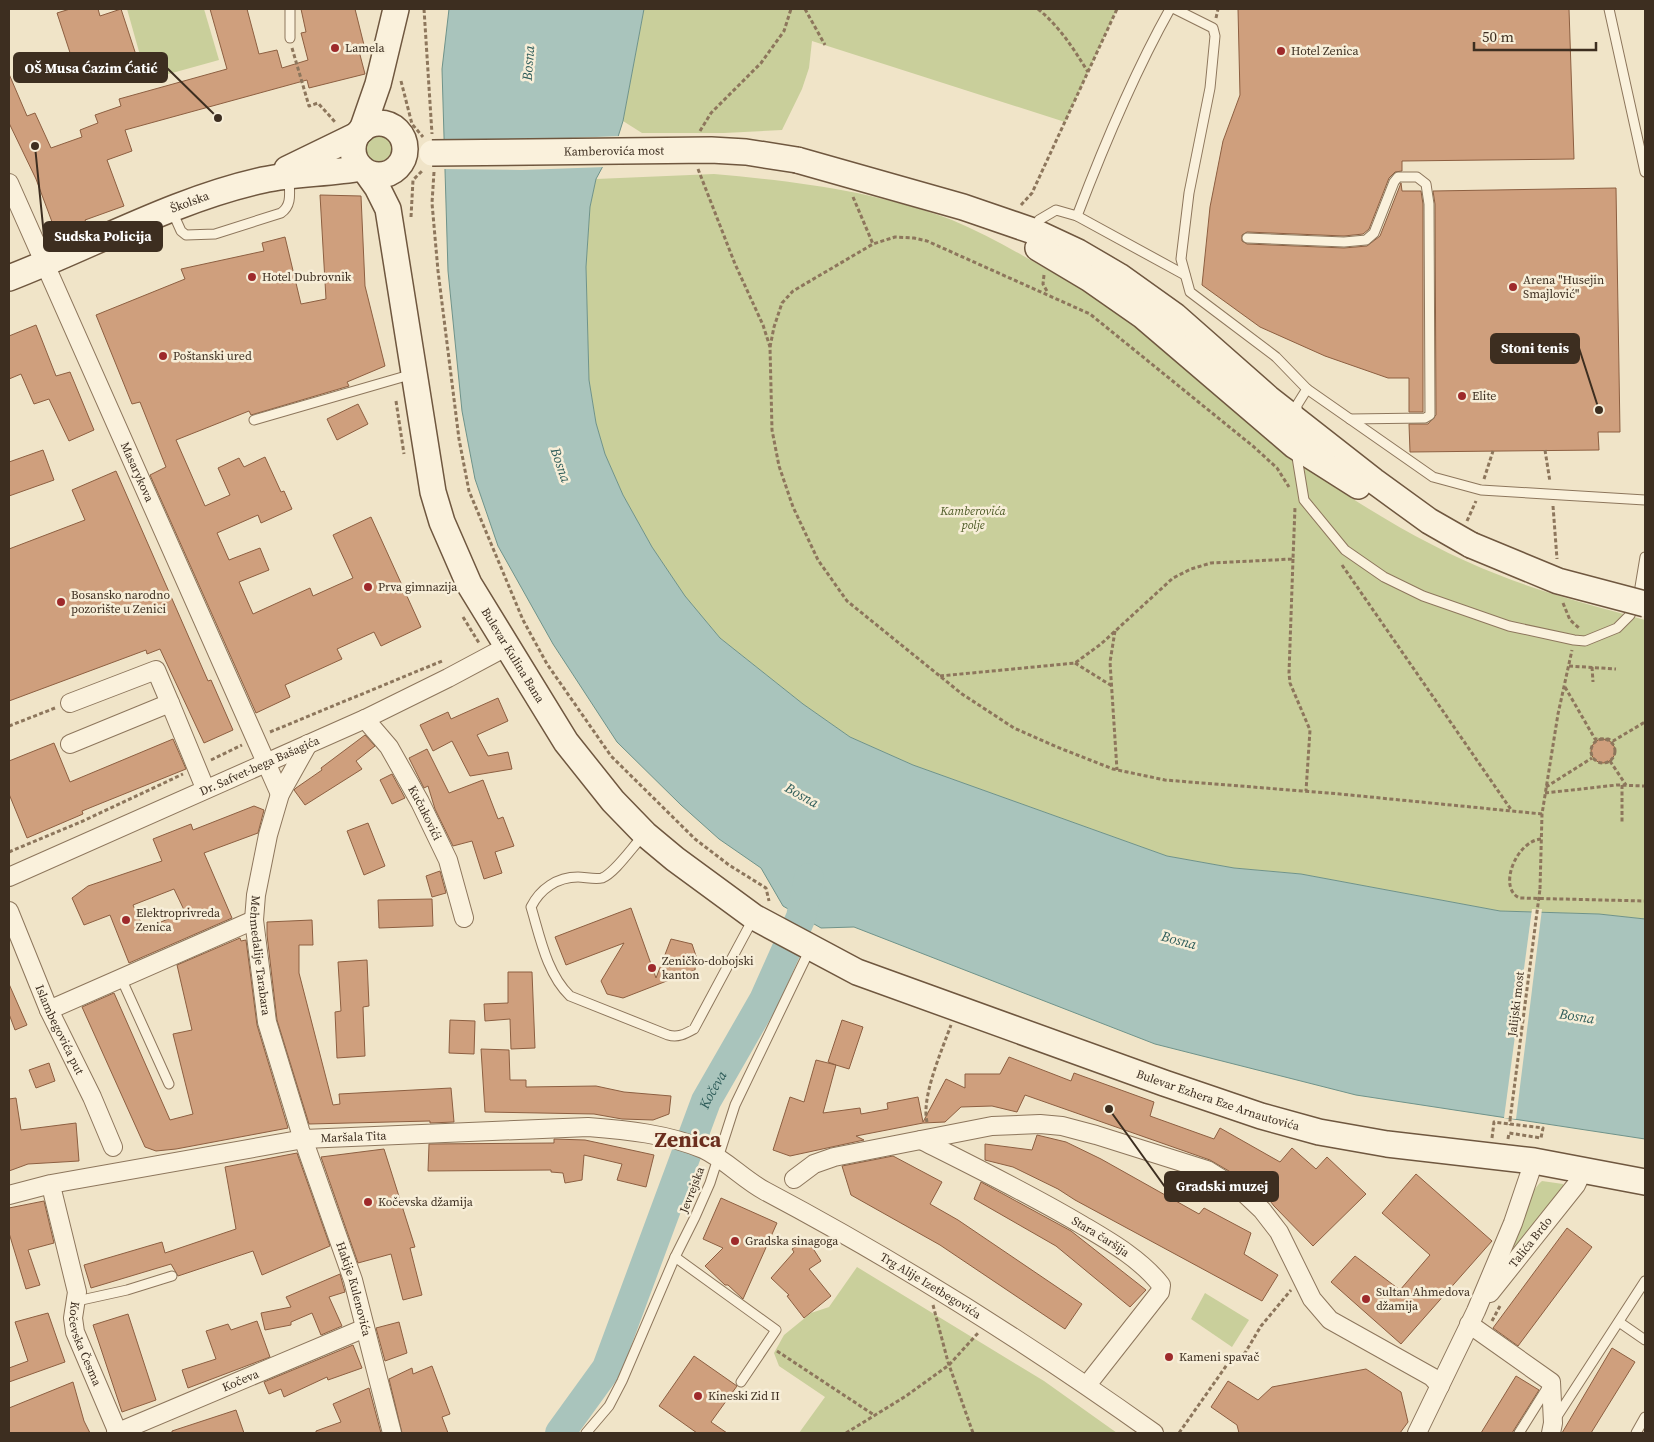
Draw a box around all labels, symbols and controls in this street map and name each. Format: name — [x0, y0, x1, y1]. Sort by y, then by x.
scale bar — [1474, 20, 1596, 52]
text: 50 m — [1482, 26, 1514, 47]
place label: Lamela — [345, 40, 385, 56]
marker: Lamela — [329, 42, 341, 54]
place label: Hotel Zenica — [1291, 43, 1359, 59]
water label: Bosna — [517, 44, 539, 82]
marker: Hotel Zenica — [1275, 45, 1287, 57]
callout: OŠ Musa Ćazim Ćatić — [14, 53, 167, 82]
text: OŠ Musa Ćazim Ćatić — [24, 58, 158, 78]
street label: Kamberovića most — [564, 143, 664, 160]
street label: Školska — [168, 187, 212, 217]
callout: Sudska Policija — [44, 222, 162, 251]
text: Sudska Policija — [54, 226, 152, 246]
place label: Hotel Dubrovnik — [262, 269, 352, 285]
marker: Hotel Dubrovnik — [246, 271, 258, 283]
place label: Arena "Husejin Smajlović" — [1523, 272, 1604, 302]
marker: Arena "Husejin Smajlović" — [1507, 281, 1519, 293]
callout: Stoni tenis — [1491, 334, 1579, 363]
text: Stoni tenis — [1501, 338, 1570, 358]
place label: Poštanski ured — [173, 348, 252, 364]
marker: Poštanski ured — [157, 350, 169, 362]
place label: Elite — [1472, 388, 1496, 404]
marker: Elite — [1456, 390, 1468, 402]
street label: Masarykova — [117, 439, 158, 505]
water label: Bosna — [545, 444, 576, 486]
park label: Kamberovića polje — [939, 503, 1007, 533]
place label: Prva gimnazija — [378, 579, 458, 595]
marker: Prva gimnazija — [362, 581, 374, 593]
place label: Bosansko narodno pozorište u Zenici — [71, 587, 170, 617]
marker: Bosansko narodno pozorište u Zenici — [55, 596, 67, 608]
street label: Bulevar Kulina Bana — [477, 605, 549, 707]
street label: Dr. Safvet-bega Bašagića — [197, 732, 323, 799]
water label: Bosna — [781, 777, 823, 813]
street label: Kučukovići — [404, 783, 446, 843]
street label: Mehmedalije Tarabara — [246, 895, 274, 1017]
place label: Elektroprivreda Zenica — [136, 905, 221, 935]
marker: Elektroprivreda Zenica — [120, 914, 132, 926]
water label: Bosna — [1158, 925, 1199, 954]
place label: Zeničko-dobojski kanton — [662, 953, 754, 983]
marker: Zeničko-dobojski kanton — [646, 962, 658, 974]
street label: Jalijski most — [1504, 971, 1528, 1038]
street label: Islambegovića put — [32, 982, 88, 1077]
water label: Bosna — [1557, 1003, 1597, 1029]
water label: Kočeva — [694, 1066, 732, 1113]
street label: Bulevar Ezhera Eze Arnautovića — [1134, 1066, 1302, 1134]
district label: Zenica — [654, 1124, 722, 1154]
street label: Maršala Tita — [320, 1127, 388, 1146]
street label: Jevrejska — [675, 1164, 708, 1216]
callout: Gradski muzej — [1165, 1172, 1278, 1201]
text: Gradski muzej — [1176, 1176, 1268, 1196]
place label: Kočevska džamija — [378, 1194, 474, 1210]
marker: Kočevska džamija — [362, 1196, 374, 1208]
street label: Stara čaršija — [1069, 1213, 1133, 1261]
street label: Talića Brdo — [1505, 1213, 1556, 1271]
place label: Gradska sinagoga — [745, 1233, 839, 1249]
marker: Gradska sinagoga — [729, 1235, 741, 1247]
street label: Hakije Kulenovića — [332, 1240, 375, 1339]
street label: Trg Alije Izetbegovića — [877, 1249, 985, 1323]
place label: Sultan Ahmedova džamija — [1376, 1284, 1471, 1314]
marker: Sultan Ahmedova džamija — [1360, 1293, 1372, 1305]
street label: Kočevska Česma — [65, 1300, 105, 1389]
place label: Kameni spavač — [1179, 1349, 1259, 1365]
marker: Kameni spavač — [1163, 1351, 1175, 1363]
street label: Kočeva — [220, 1365, 262, 1395]
place label: Kineski Zid II — [708, 1388, 780, 1404]
marker: Kineski Zid II — [692, 1390, 704, 1402]

